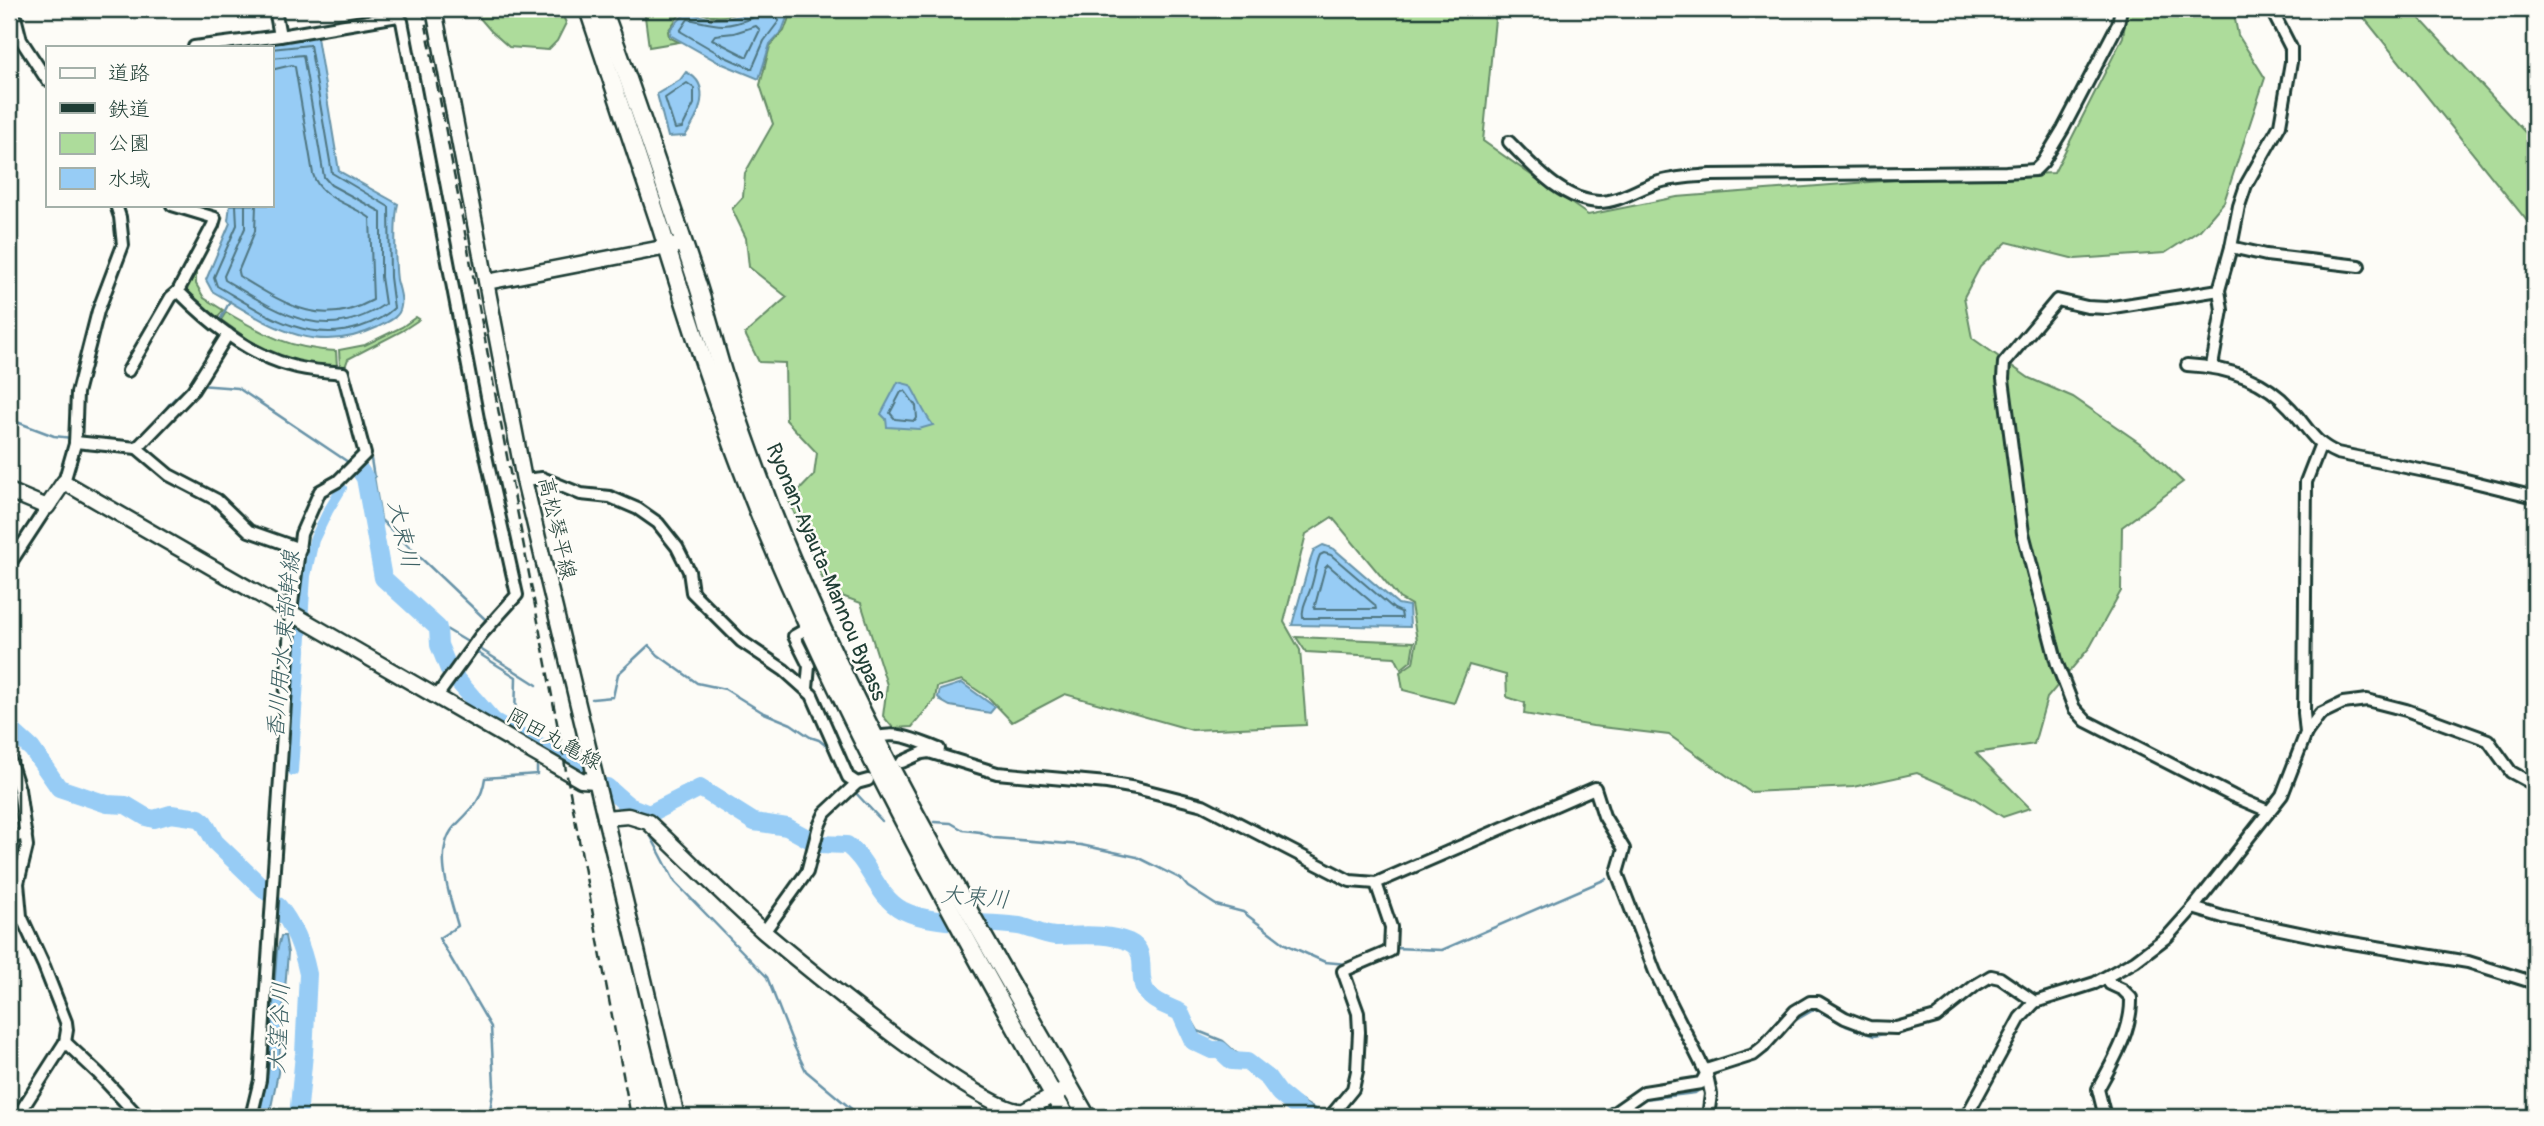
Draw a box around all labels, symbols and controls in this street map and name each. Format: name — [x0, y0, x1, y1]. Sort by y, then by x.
legend — [46, 46, 273, 206]
text: 道路 — [108, 60, 150, 87]
text: 鉄道 — [108, 96, 150, 123]
text: 公園 — [108, 130, 150, 157]
text: 水域 — [108, 166, 150, 193]
street label: Ryonan-Ayauta-Mannou Bypass — [759, 439, 893, 705]
street label: 高松琴平線 — [532, 474, 582, 582]
water label: 大束川 — [381, 497, 425, 571]
water label: 香川用水 東部幹線 — [260, 549, 306, 740]
street label: 岡田丸亀線 — [502, 702, 606, 776]
water label: 大束川 — [939, 880, 1011, 914]
water label: 大窪谷川 — [262, 981, 296, 1075]

